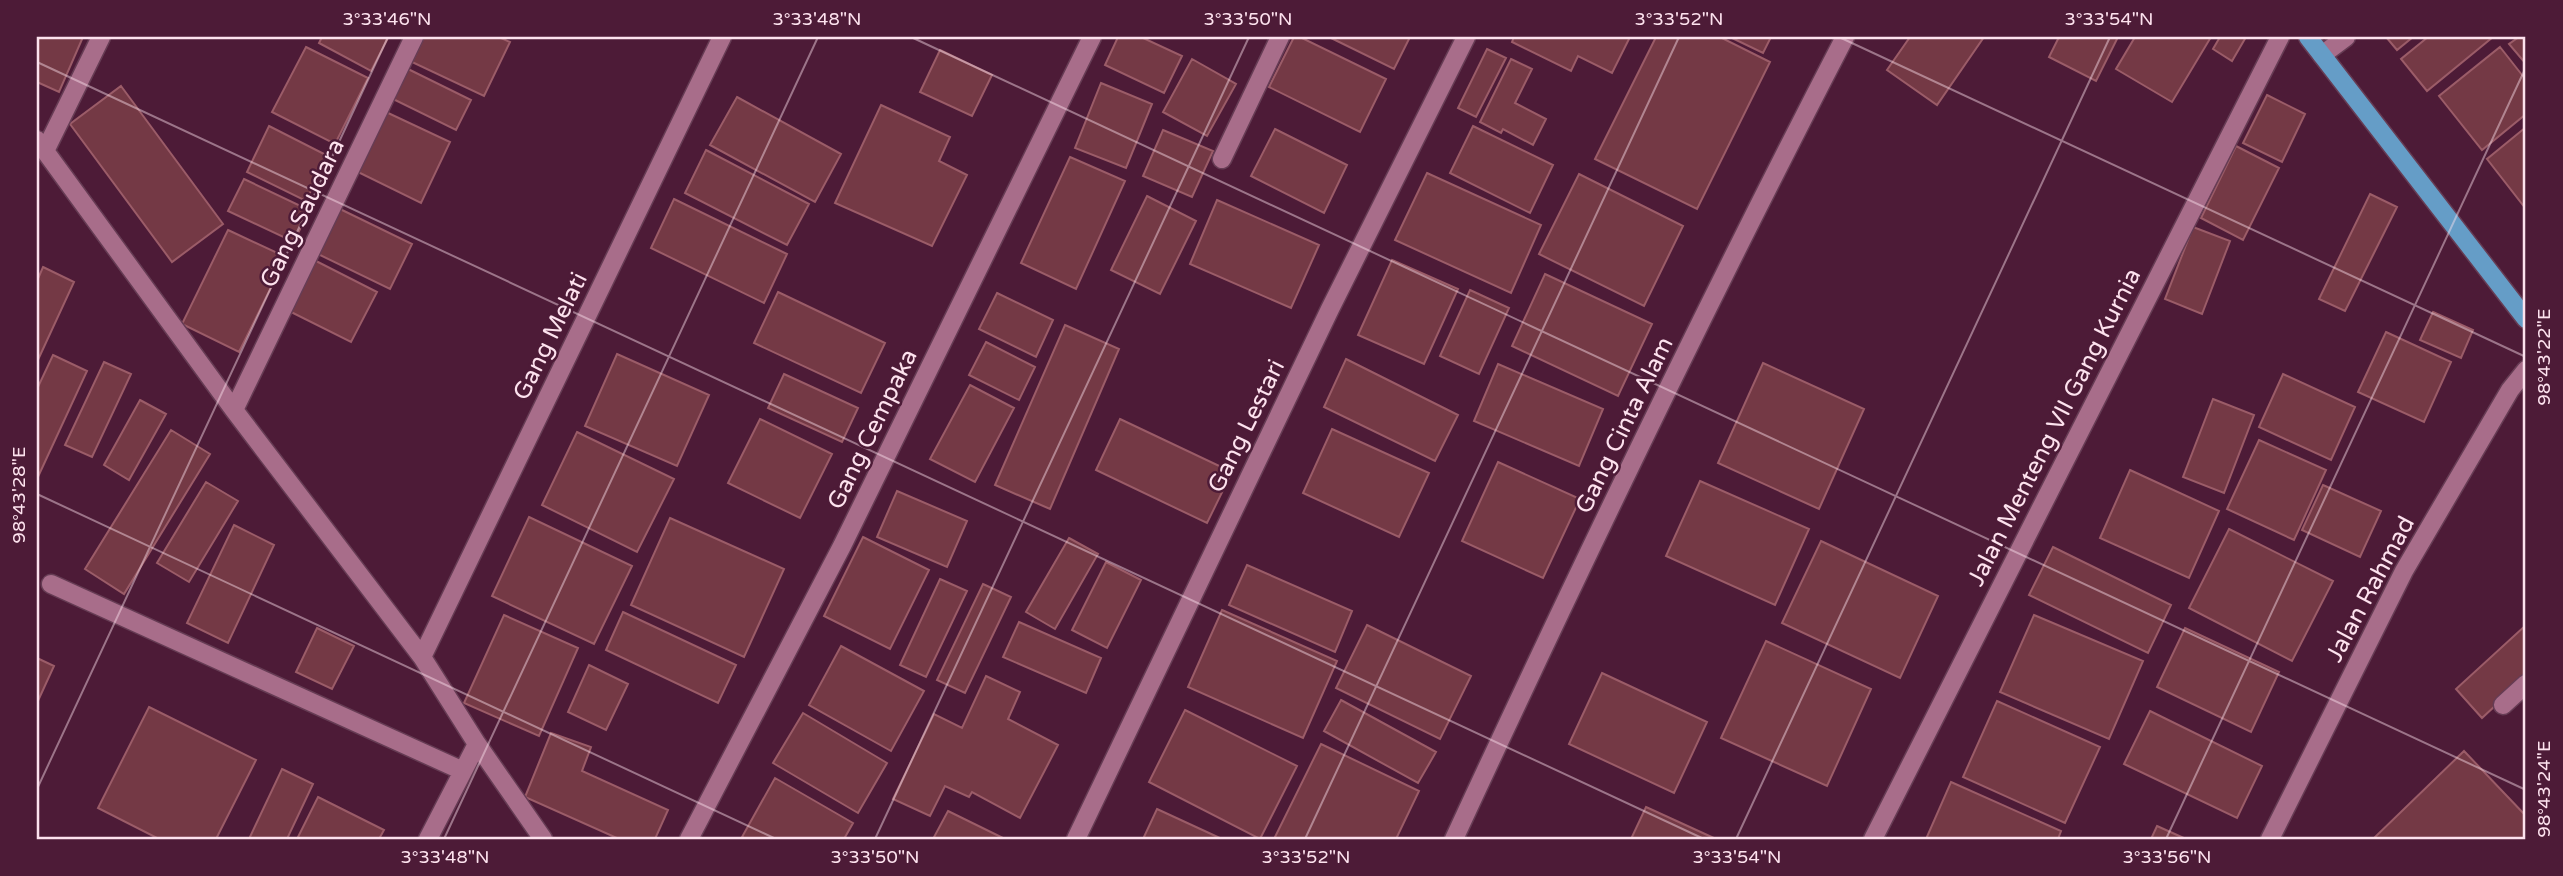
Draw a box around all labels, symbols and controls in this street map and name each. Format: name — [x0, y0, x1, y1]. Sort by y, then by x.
text: 3°33'46"N — [342, 8, 432, 30]
text: 3°33'48"N — [772, 8, 862, 30]
text: 3°33'50"N — [1203, 8, 1293, 30]
text: 3°33'52"N — [1634, 8, 1724, 30]
text: 3°33'54"N — [2064, 8, 2154, 30]
street label: Gang Saudara — [254, 134, 351, 292]
street label: Jalan Menteng VII Gang Kurnia — [1961, 264, 2147, 591]
street label: Gang Melati — [507, 268, 594, 405]
text: 98°43'22"E — [2533, 309, 2555, 405]
street label: Gang Cinta Alam — [1569, 332, 1680, 518]
street label: Gang Cempaka — [821, 344, 924, 514]
street label: Gang Lestari — [1202, 355, 1291, 497]
text: 98°43'28"E — [8, 447, 30, 543]
street label: Jalan Rahmad — [2320, 511, 2421, 667]
text: 98°43'24"E — [2533, 741, 2555, 837]
text: 3°33'48"N — [400, 846, 490, 868]
text: 3°33'50"N — [830, 846, 920, 868]
text: 3°33'52"N — [1261, 846, 1351, 868]
text: 3°33'54"N — [1692, 846, 1782, 868]
text: 3°33'56"N — [2122, 846, 2212, 868]

